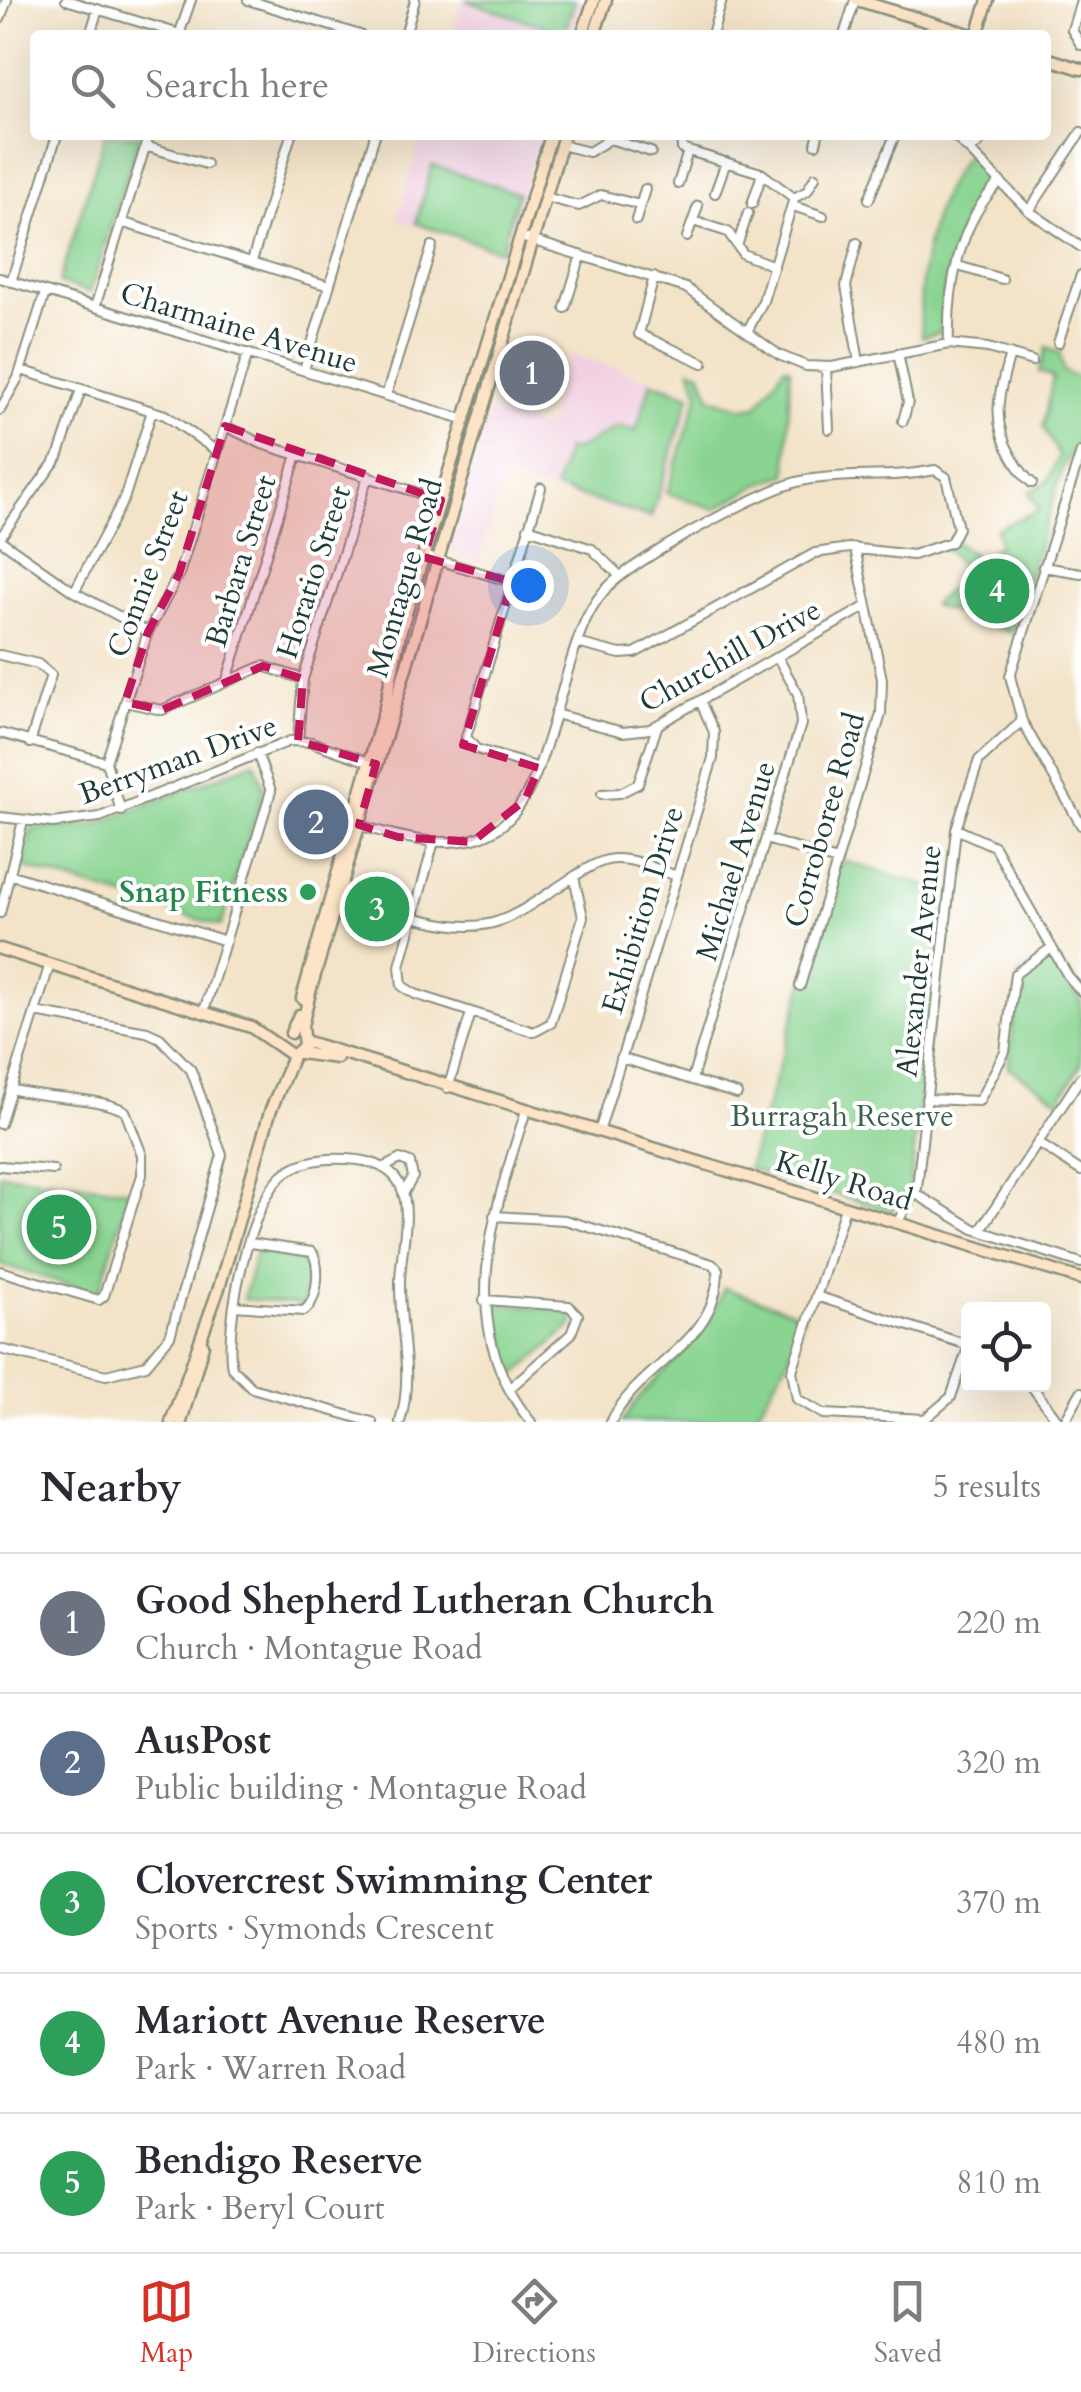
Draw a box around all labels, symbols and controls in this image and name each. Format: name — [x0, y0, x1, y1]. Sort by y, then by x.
search box — [30, 30, 1051, 140]
icon: search — [65, 58, 120, 113]
text: Search here — [145, 59, 329, 111]
street label: Charmaine Avenue — [115, 272, 363, 384]
pin: 1 — [500, 336, 564, 410]
street label: Barbara Street — [195, 470, 287, 652]
street label: Montague Road — [357, 474, 453, 682]
street label: Horatio Street — [267, 480, 361, 664]
street label: Connie Street — [97, 484, 199, 663]
pin: 4 — [964, 554, 1030, 628]
your location — [503, 560, 554, 611]
street label: Churchill Drive — [632, 589, 828, 723]
street label: Berryman Drive — [73, 705, 283, 815]
street label: Corroboree Road — [775, 708, 875, 932]
street label: Michael Avenue — [686, 756, 786, 966]
pin: 2 — [284, 784, 348, 860]
street label: Exhibition Drive — [592, 801, 694, 1019]
street label: Alexander Avenue — [886, 843, 952, 1079]
place label: Snap Fitness — [119, 872, 288, 913]
pin: 3 — [344, 872, 410, 946]
marker: Snap Fitness — [297, 881, 319, 903]
park label: Burragah Reserve — [730, 1096, 954, 1137]
street label: Kelly Road — [771, 1141, 917, 1221]
pin: 5 — [27, 1190, 92, 1264]
map controls — [961, 1302, 1051, 1392]
button: locate — [961, 1302, 1051, 1392]
text: Nearby — [40, 1459, 182, 1516]
text: 5 results — [933, 1465, 1041, 1509]
text: Good Shepherd Lutheran Church — [135, 1575, 714, 1627]
text: 1 — [64, 1601, 81, 1645]
text: 220 m — [956, 1601, 1041, 1645]
text: Church · Montague Road — [135, 1627, 482, 1671]
text: AusPost — [135, 1715, 271, 1767]
text: 2 — [64, 1741, 81, 1785]
text: 320 m — [956, 1741, 1041, 1785]
text: Public building · Montague Road — [135, 1767, 587, 1811]
text: Clovercrest Swimming Center — [135, 1855, 652, 1907]
text: 3 — [64, 1881, 81, 1925]
text: 370 m — [956, 1881, 1041, 1925]
text: Sports · Symonds Crescent — [135, 1907, 494, 1951]
text: Mariott Avenue Reserve — [135, 1995, 546, 2047]
text: 4 — [64, 2021, 81, 2065]
text: 480 m — [956, 2021, 1041, 2065]
text: Park · Warren Road — [135, 2047, 406, 2091]
text: Bendigo Reserve — [135, 2135, 423, 2187]
text: 5 — [64, 2161, 81, 2205]
text: 810 m — [956, 2161, 1041, 2205]
text: Park · Beryl Court — [135, 2187, 385, 2231]
tab: Map — [139, 2274, 194, 2372]
tab: Directions — [472, 2274, 596, 2372]
tab: Saved — [874, 2274, 942, 2372]

